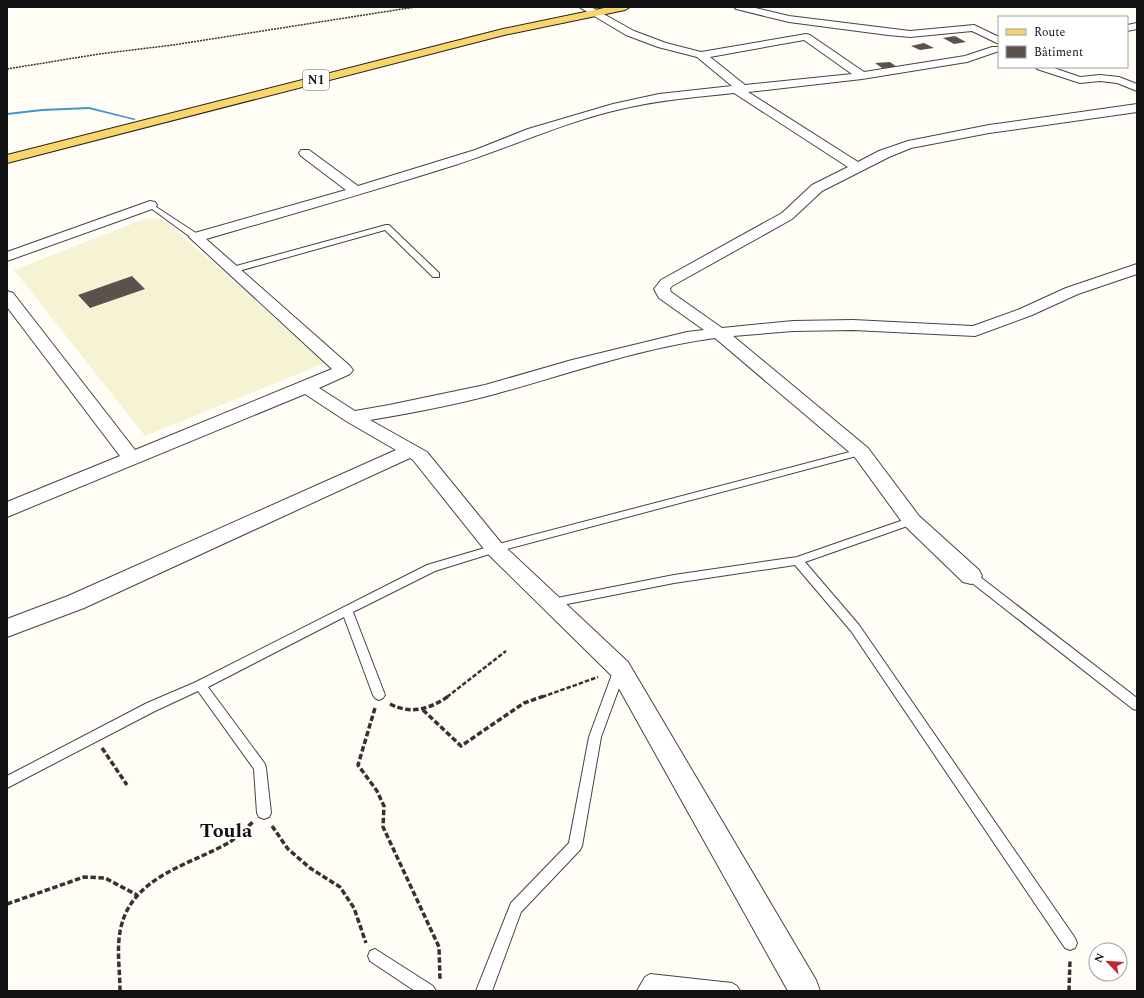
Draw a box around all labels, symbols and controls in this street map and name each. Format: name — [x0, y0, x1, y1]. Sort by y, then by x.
legend — [998, 16, 1128, 68]
text: Route — [1034, 23, 1065, 42]
text: Bâtiment — [1034, 43, 1083, 62]
road number: N1 — [303, 70, 329, 90]
district label: Toula — [200, 816, 253, 846]
north arrow — [1088, 942, 1128, 982]
text: N — [1090, 950, 1109, 966]

